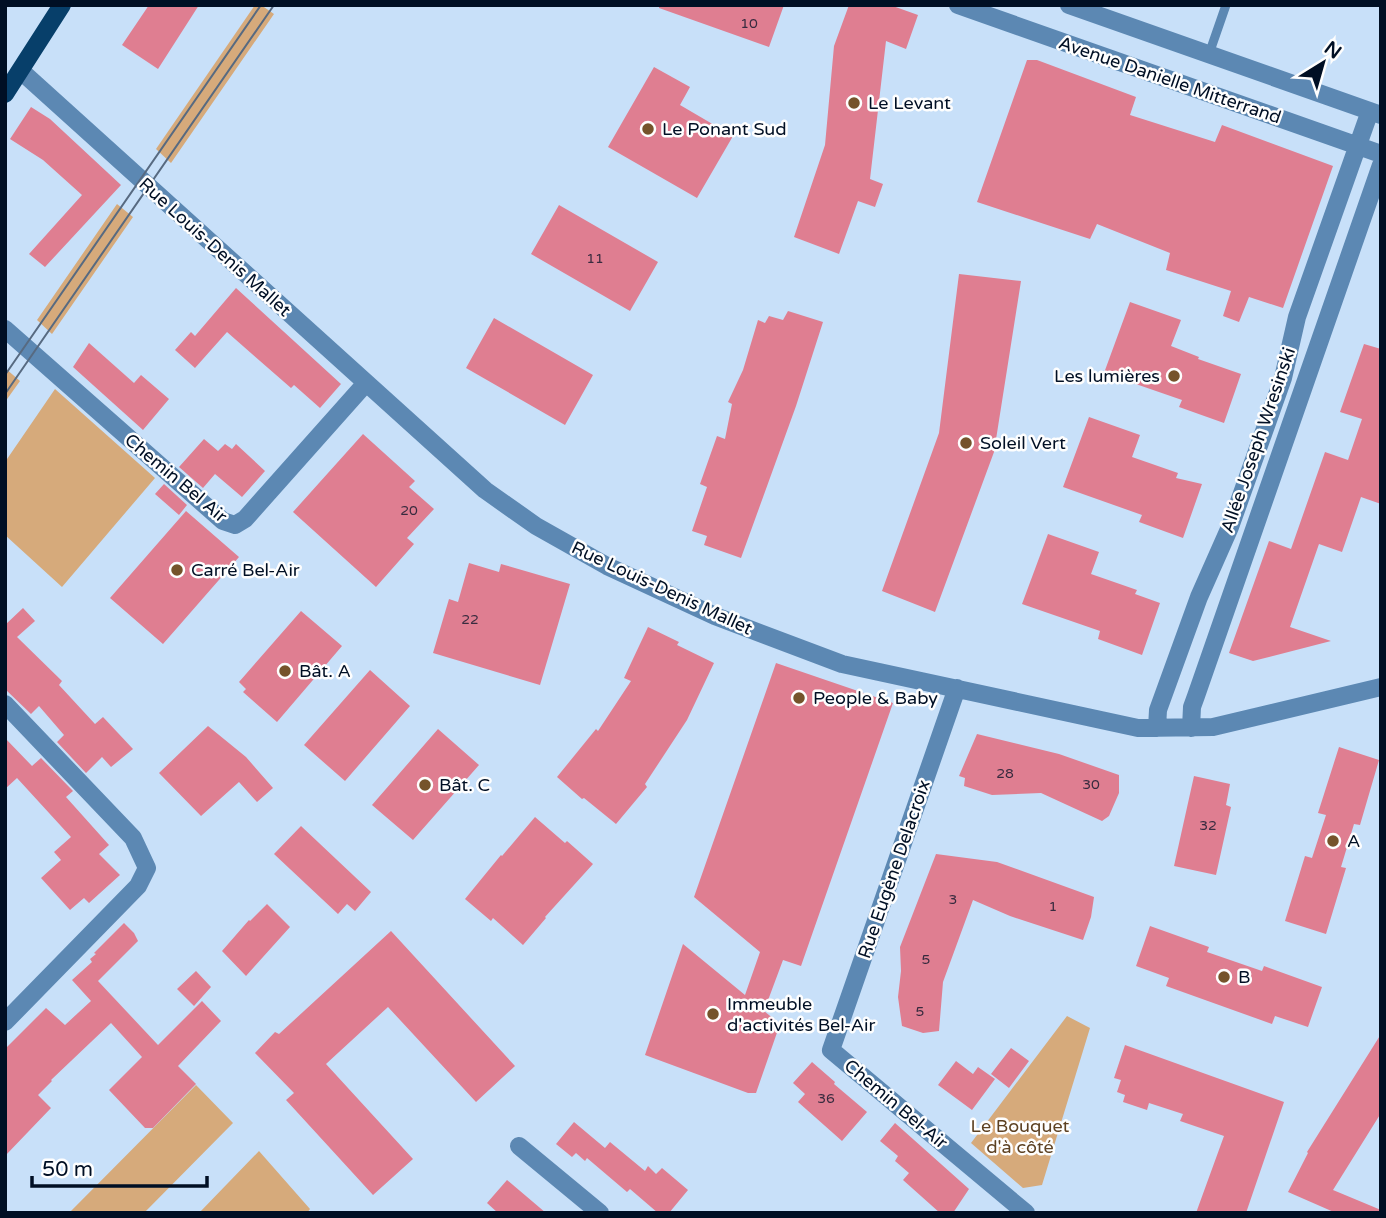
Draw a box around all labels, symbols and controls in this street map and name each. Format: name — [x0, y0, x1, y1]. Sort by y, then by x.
house number: 10 — [740, 15, 758, 32]
north arrow — [1288, 28, 1358, 98]
street label: Avenue Danielle Mitterrand — [1056, 32, 1284, 128]
text: N — [1320, 37, 1345, 64]
place label: Le Levant — [868, 92, 951, 114]
marker: Le Levant — [846, 95, 862, 111]
place label: Le Ponant Sud — [662, 118, 787, 140]
marker: Le Ponant Sud — [640, 121, 656, 137]
street label: Rue Louis-Denis Mallet — [134, 173, 296, 321]
house number: 11 — [586, 250, 604, 267]
street label: Allée Joseph Wresinski — [1216, 344, 1300, 536]
place label: Les lumières — [1054, 365, 1160, 387]
marker: Les lumières — [1166, 368, 1182, 384]
street label: Chemin Bel Air — [120, 429, 232, 527]
place label: Soleil Vert — [980, 432, 1066, 454]
marker: Soleil Vert — [958, 435, 974, 451]
house number: 20 — [400, 502, 418, 519]
street label: Rue Louis-Denis Mallet — [568, 536, 756, 640]
place label: Carré Bel-Air — [191, 559, 300, 581]
marker: Carré Bel-Air — [169, 562, 185, 578]
house number: 22 — [461, 611, 479, 628]
place label: Bât. A — [299, 660, 351, 682]
marker: Bât. A — [277, 663, 293, 679]
place label: People & Baby — [813, 687, 938, 709]
marker: People & Baby — [791, 690, 807, 706]
house number: 28 — [996, 765, 1014, 782]
place label: Bât. C — [439, 774, 490, 796]
house number: 30 — [1082, 776, 1100, 793]
marker: Bât. C — [417, 777, 433, 793]
street label: Rue Eugène Delacroix — [853, 777, 935, 961]
house number: 32 — [1199, 817, 1217, 834]
place label: A — [1347, 830, 1360, 852]
marker: A — [1325, 833, 1341, 849]
house number: 3 — [949, 891, 957, 908]
house number: 1 — [1049, 898, 1057, 915]
house number: 5 — [922, 951, 930, 968]
place label: B — [1238, 966, 1250, 988]
marker: B — [1216, 969, 1232, 985]
place label: Immeuble d'activités Bel-Air — [727, 993, 876, 1036]
house number: 5 — [916, 1003, 924, 1020]
marker: Immeuble d'activités Bel-Air — [705, 1006, 721, 1022]
street label: Chemin Bel-Air — [840, 1054, 952, 1154]
house number: 36 — [817, 1090, 835, 1107]
park label: Le Bouquet d'à côté — [971, 1115, 1070, 1158]
scale bar — [32, 1144, 206, 1188]
text: 50 m — [42, 1157, 93, 1182]

